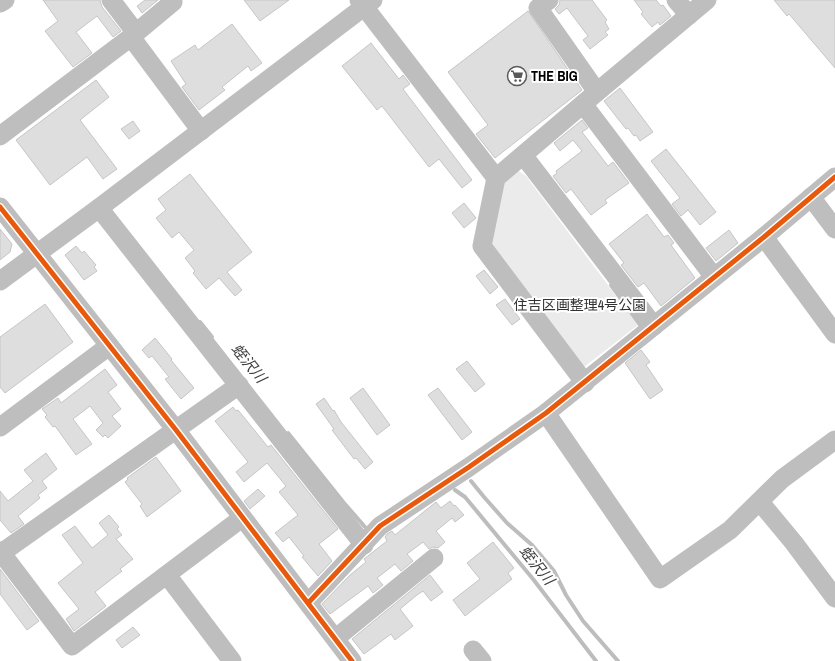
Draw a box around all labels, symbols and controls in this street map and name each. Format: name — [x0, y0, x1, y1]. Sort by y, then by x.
supermarket icon: THE BIG — [506, 65, 528, 87]
place label: THE BIG — [531, 67, 578, 85]
park label: 住吉区画整理4号公園 — [514, 296, 646, 314]
water label: 蛭沢川 — [227, 339, 273, 389]
water label: 蛭沢川 — [515, 541, 561, 591]

